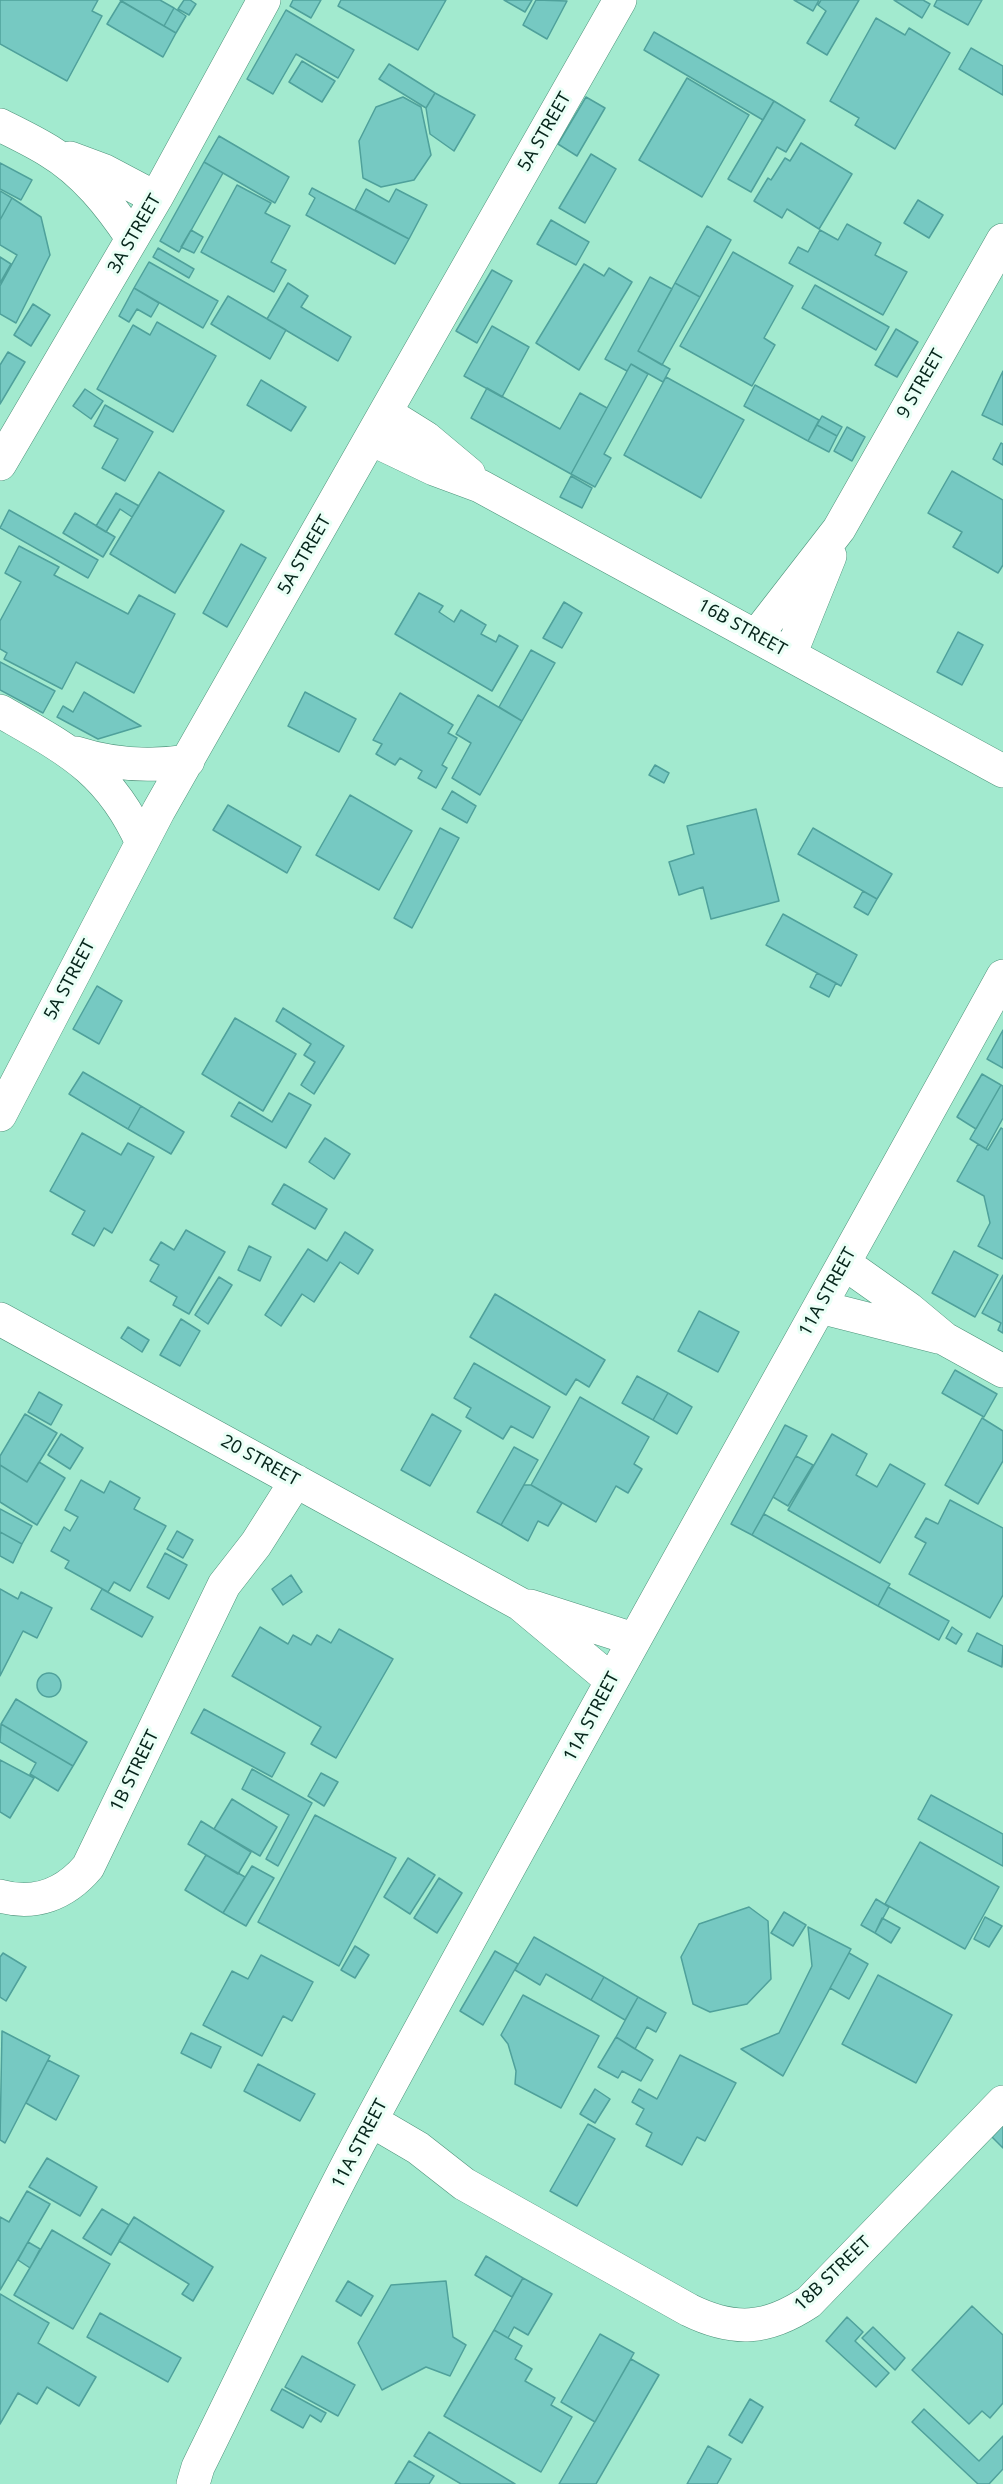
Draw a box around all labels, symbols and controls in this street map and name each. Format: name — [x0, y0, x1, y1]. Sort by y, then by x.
street label: 5A STREET — [514, 89, 576, 175]
street label: 3A STREET — [104, 191, 166, 277]
street label: 9 STREET — [893, 346, 949, 422]
street label: 5A STREET — [274, 512, 336, 598]
street label: 16B STREET — [694, 595, 790, 661]
street label: 5A STREET — [40, 936, 100, 1024]
street label: 11A STREET — [795, 1244, 861, 1340]
street label: 20 STREET — [217, 1431, 303, 1491]
street label: 11A STREET — [559, 1669, 625, 1765]
street label: 1B STREET — [106, 1727, 164, 1815]
street label: 11A STREET — [327, 2096, 393, 2192]
street label: 18B STREET — [790, 2232, 876, 2316]

